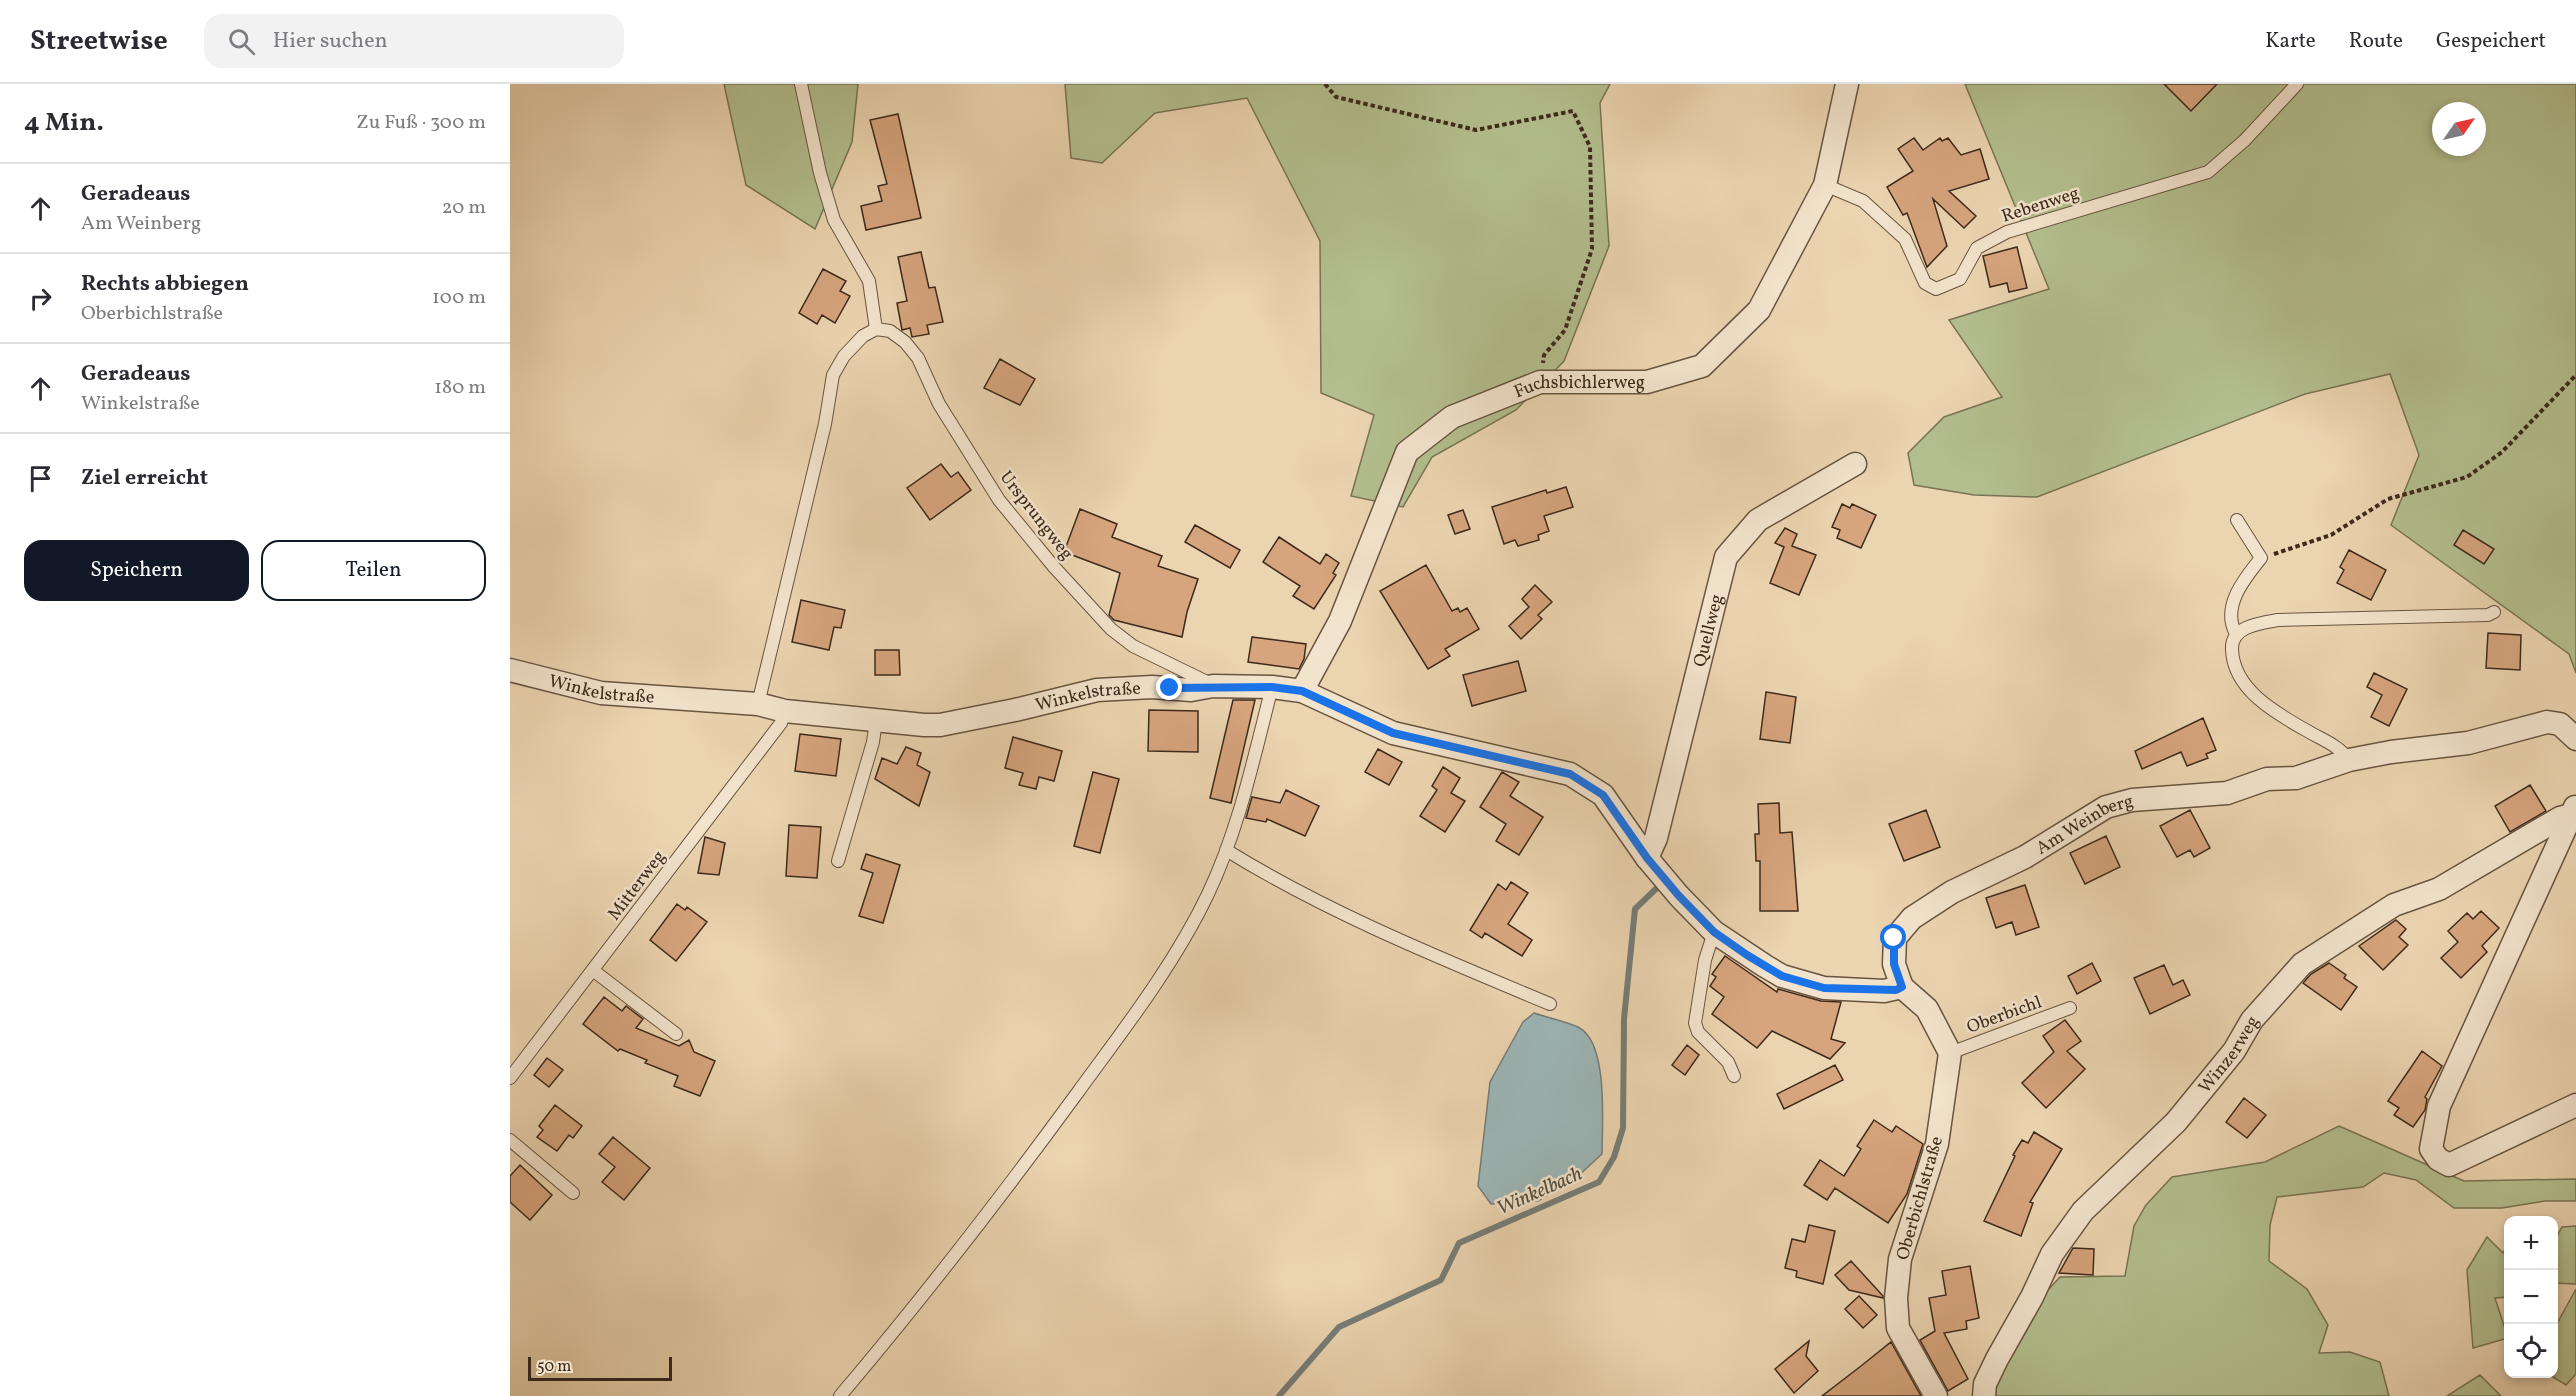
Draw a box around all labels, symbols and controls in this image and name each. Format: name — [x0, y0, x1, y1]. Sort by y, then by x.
search box — [204, 14, 624, 68]
text: Streetwise — [30, 22, 168, 61]
icon: search — [225, 25, 258, 58]
text: Hier suchen — [273, 26, 388, 57]
text: Karte — [2265, 27, 2316, 56]
text: Route — [2349, 27, 2403, 56]
text: Gespeichert — [2436, 27, 2546, 56]
north arrow — [2432, 102, 2486, 156]
text: 4 Min. — [24, 105, 104, 141]
text: Zu Fuß · 300 m — [356, 109, 486, 137]
text: Geradeaus — [81, 179, 191, 210]
street label: Rebenweg — [1998, 181, 2083, 230]
icon: ahead — [24, 192, 57, 225]
text: 20 m — [442, 194, 486, 222]
text: Am Weinberg — [81, 210, 201, 238]
text: Rechts abbiegen — [81, 269, 249, 300]
icon: right — [24, 282, 57, 315]
text: 100 m — [432, 284, 486, 312]
text: Oberbichlstraße — [81, 300, 223, 328]
text: Geradeaus — [81, 359, 191, 390]
street label: Fuchsbichlerweg — [1511, 371, 1645, 405]
icon: ahead — [24, 372, 57, 405]
text: 180 m — [434, 374, 486, 402]
text: Winkelstraße — [81, 390, 200, 418]
icon: arrive — [24, 462, 57, 495]
text: Ziel erreicht — [81, 463, 208, 494]
street label: Ursprungweg — [993, 466, 1079, 566]
button: Speichern — [24, 540, 249, 601]
button: Teilen — [261, 540, 486, 601]
street label: Quellweg — [1688, 592, 1730, 670]
street label: Winkelstraße — [546, 669, 655, 711]
route end — [1156, 674, 1182, 700]
street label: Winkelstraße — [1033, 677, 1141, 719]
street label: Am Weinberg — [2032, 789, 2136, 861]
street label: Mitterweg — [603, 846, 672, 926]
route start — [1880, 924, 1906, 950]
street label: Oberbichl — [1964, 990, 2045, 1041]
street label: Winzerweg — [2193, 1011, 2266, 1099]
street label: Oberbichlstraße — [1891, 1134, 1950, 1263]
water label: Winkelbach — [1493, 1161, 1587, 1223]
map controls — [2504, 1216, 2558, 1378]
button: + — [2504, 1216, 2558, 1270]
button: − — [2504, 1270, 2558, 1324]
button: locate — [2504, 1324, 2558, 1378]
scale bar — [528, 1354, 672, 1382]
text: 50 m — [537, 1356, 571, 1378]

